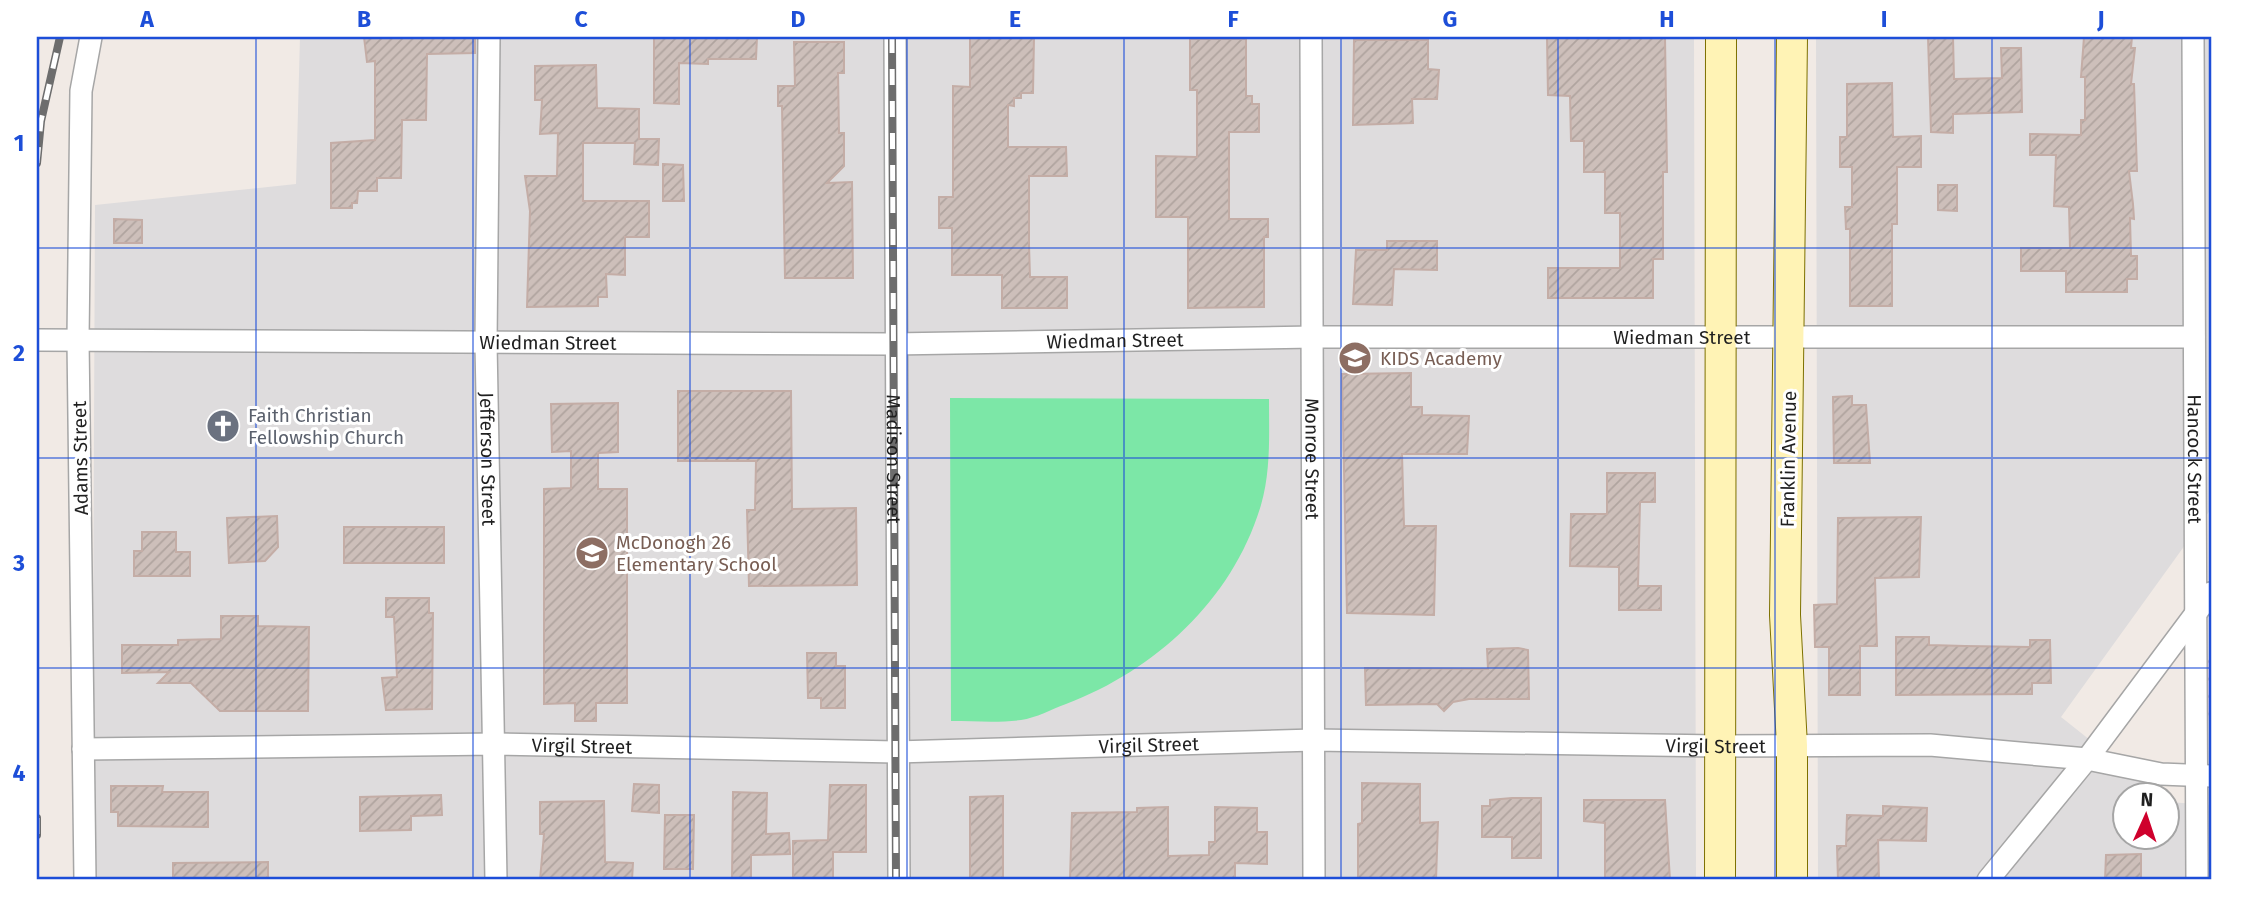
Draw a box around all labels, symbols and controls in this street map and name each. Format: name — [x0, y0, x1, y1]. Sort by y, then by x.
text: A — [139, 5, 154, 33]
text: B — [357, 5, 371, 33]
text: C — [574, 5, 588, 33]
text: D — [791, 5, 806, 33]
text: E — [1009, 5, 1021, 33]
text: F — [1227, 5, 1239, 33]
text: G — [1443, 5, 1457, 33]
text: H — [1659, 5, 1675, 33]
text: I — [1881, 5, 1887, 33]
text: J — [2096, 5, 2105, 33]
text: 1 — [14, 129, 24, 157]
street label: Wiedman Street — [1613, 326, 1751, 349]
street label: Wiedman Street — [1046, 328, 1184, 353]
street label: Wiedman Street — [479, 331, 617, 355]
text: 2 — [13, 339, 25, 367]
school or university icon: KIDS Academy — [1336, 339, 1374, 377]
place label: KIDS Academy — [1380, 347, 1502, 370]
street label: Franklin Avenue — [1776, 390, 1801, 528]
street label: Jefferson Street — [475, 392, 500, 526]
street label: Madison Street — [882, 394, 905, 524]
street label: Hancock Street — [2183, 394, 2206, 524]
street label: Monroe Street — [1300, 398, 1324, 520]
street label: Adams Street — [68, 400, 93, 515]
place label: Faith Christian Fellowship Church — [248, 404, 404, 449]
church icon: Faith Christian Fellowship Church — [204, 407, 242, 445]
place label: McDonogh 26 Elementary School — [616, 531, 777, 576]
school or university icon: McDonogh 26 Elementary School — [573, 534, 611, 572]
text: 3 — [12, 549, 25, 577]
street label: Virgil Street — [1098, 732, 1199, 758]
street label: Virgil Street — [532, 734, 633, 759]
street label: Virgil Street — [1665, 734, 1766, 758]
text: 4 — [13, 759, 26, 787]
north arrow — [2112, 780, 2182, 850]
text: N — [2140, 788, 2154, 811]

